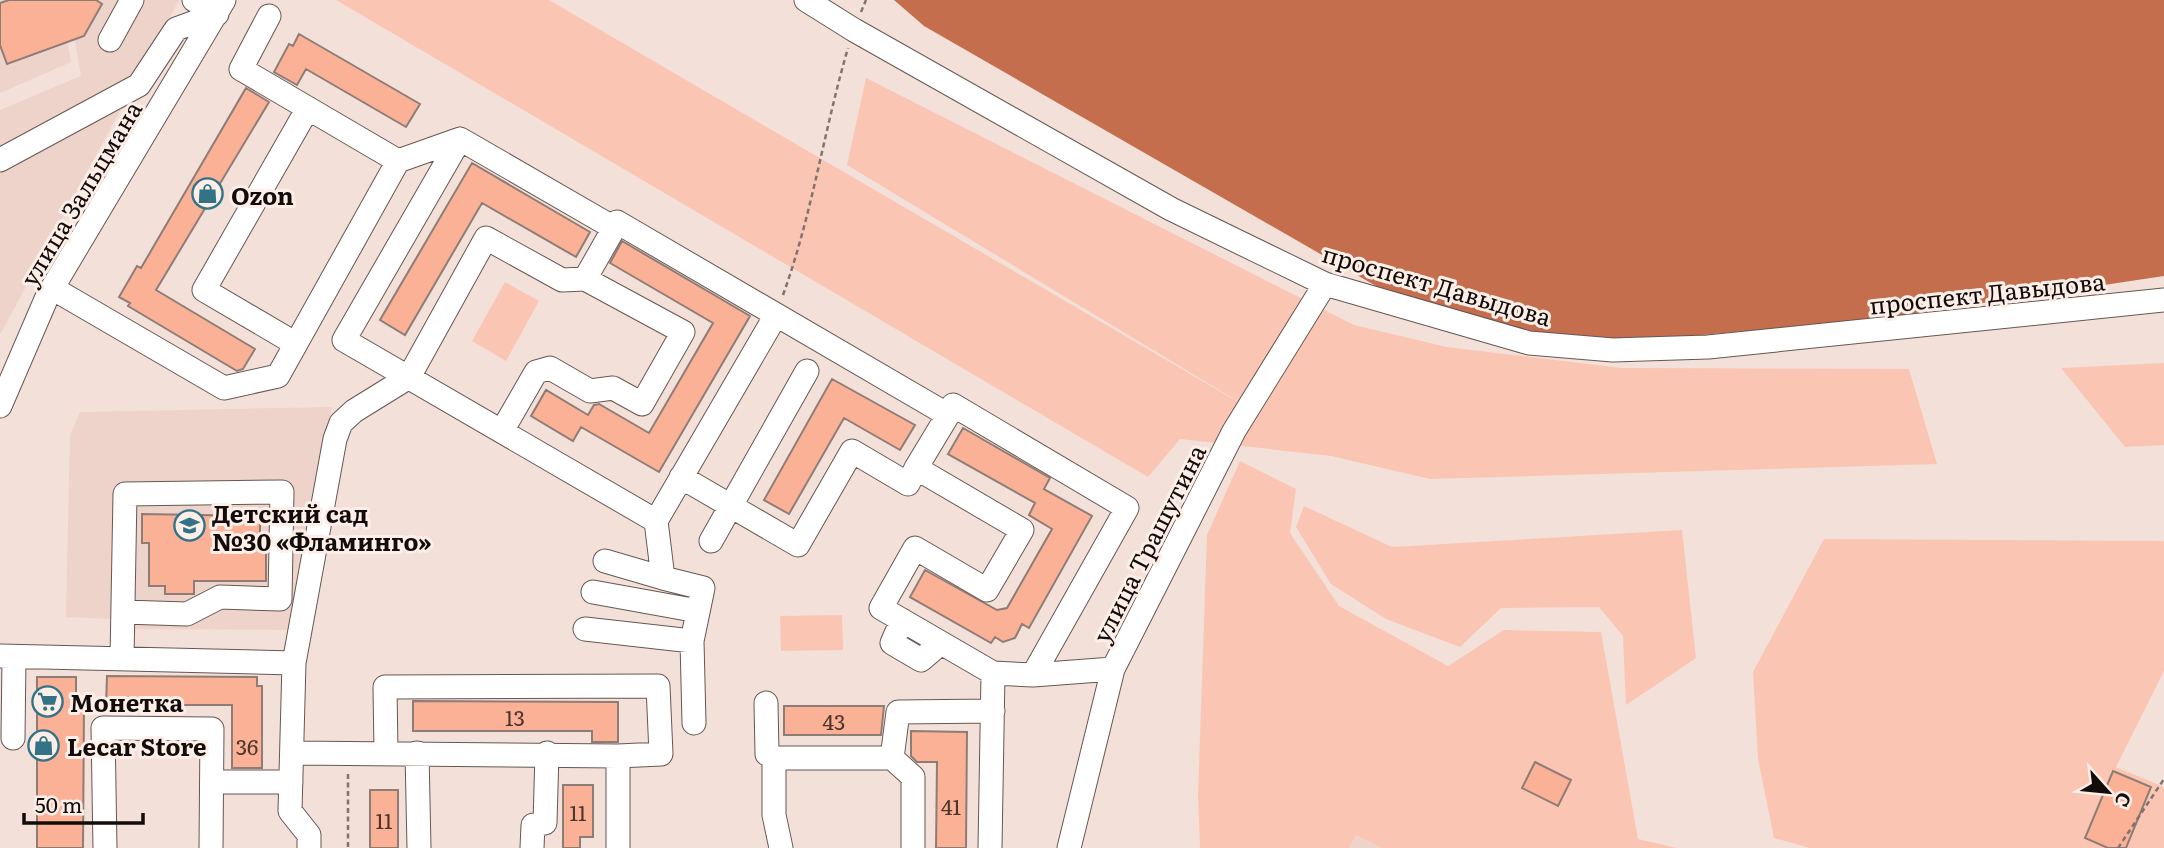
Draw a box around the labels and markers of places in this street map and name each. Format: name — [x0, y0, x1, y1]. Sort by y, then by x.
shop icon: Ozon — [191, 177, 225, 211]
place label: Ozon — [231, 177, 294, 212]
place label: Детский сад №30 «Фламинго» — [212, 495, 431, 558]
school or university icon: Детский сад №30 «Фламинго» — [172, 509, 206, 543]
supermarket icon: Монетка — [30, 684, 64, 718]
place label: Монетка — [70, 684, 184, 719]
shop icon: Lecar Store — [27, 728, 61, 762]
place label: Lecar Store — [67, 728, 206, 763]

